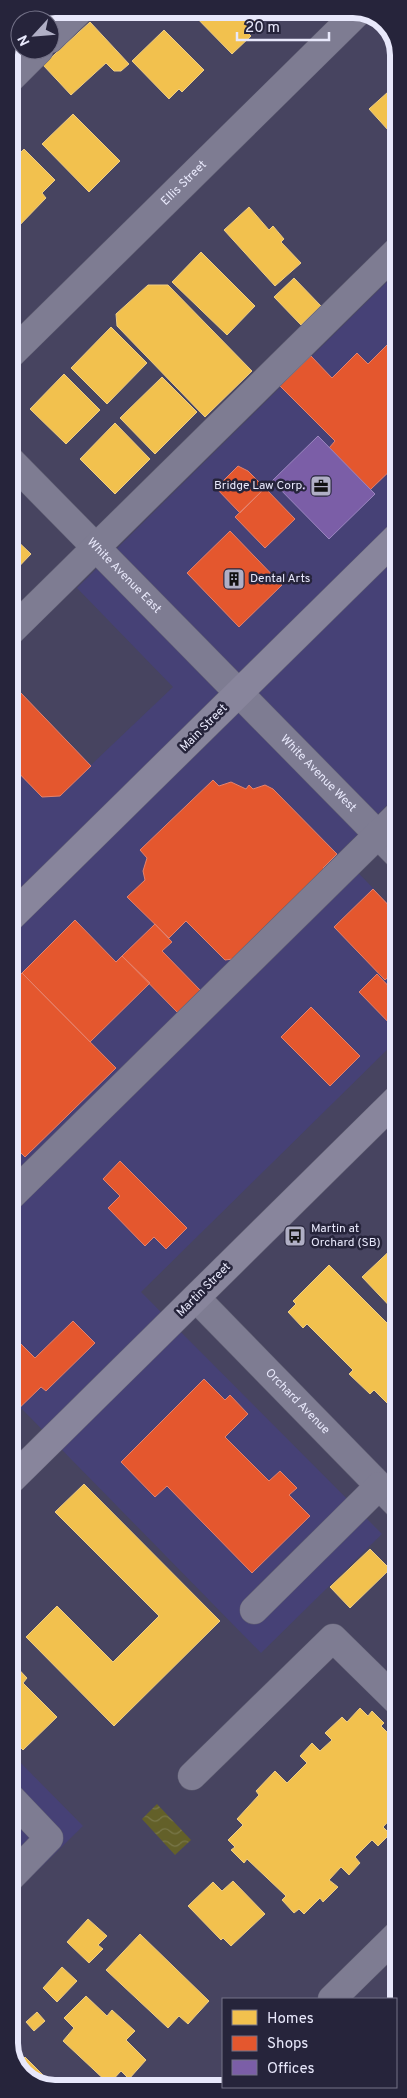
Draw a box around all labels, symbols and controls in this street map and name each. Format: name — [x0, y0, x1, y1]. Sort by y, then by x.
north arrow — [10, 10, 60, 60]
scale bar — [237, 10, 330, 42]
text: 20 m — [245, 19, 280, 38]
text: N — [15, 32, 35, 48]
street label: Ellis Street — [158, 157, 211, 209]
office icon: Bridge Law Corp. — [309, 474, 333, 498]
place label: Bridge Law Corp. — [214, 478, 305, 494]
street label: White Avenue East — [83, 535, 165, 617]
building icon: Dental Arts — [222, 567, 246, 591]
place label: Dental Arts — [250, 571, 310, 587]
street label: Main Street — [177, 701, 231, 755]
street label: White Avenue West — [277, 732, 360, 816]
place label: Martin at Orchard (SB) — [311, 1221, 381, 1251]
bus stop icon: Martin at Orchard (SB) — [283, 1224, 307, 1248]
street label: Martin Street — [173, 1259, 235, 1321]
street label: Orchard Avenue — [261, 1365, 333, 1438]
legend — [222, 1998, 397, 2088]
text: Homes — [267, 2010, 314, 2029]
text: Shops — [267, 2035, 308, 2054]
text: Offices — [267, 2060, 314, 2079]

